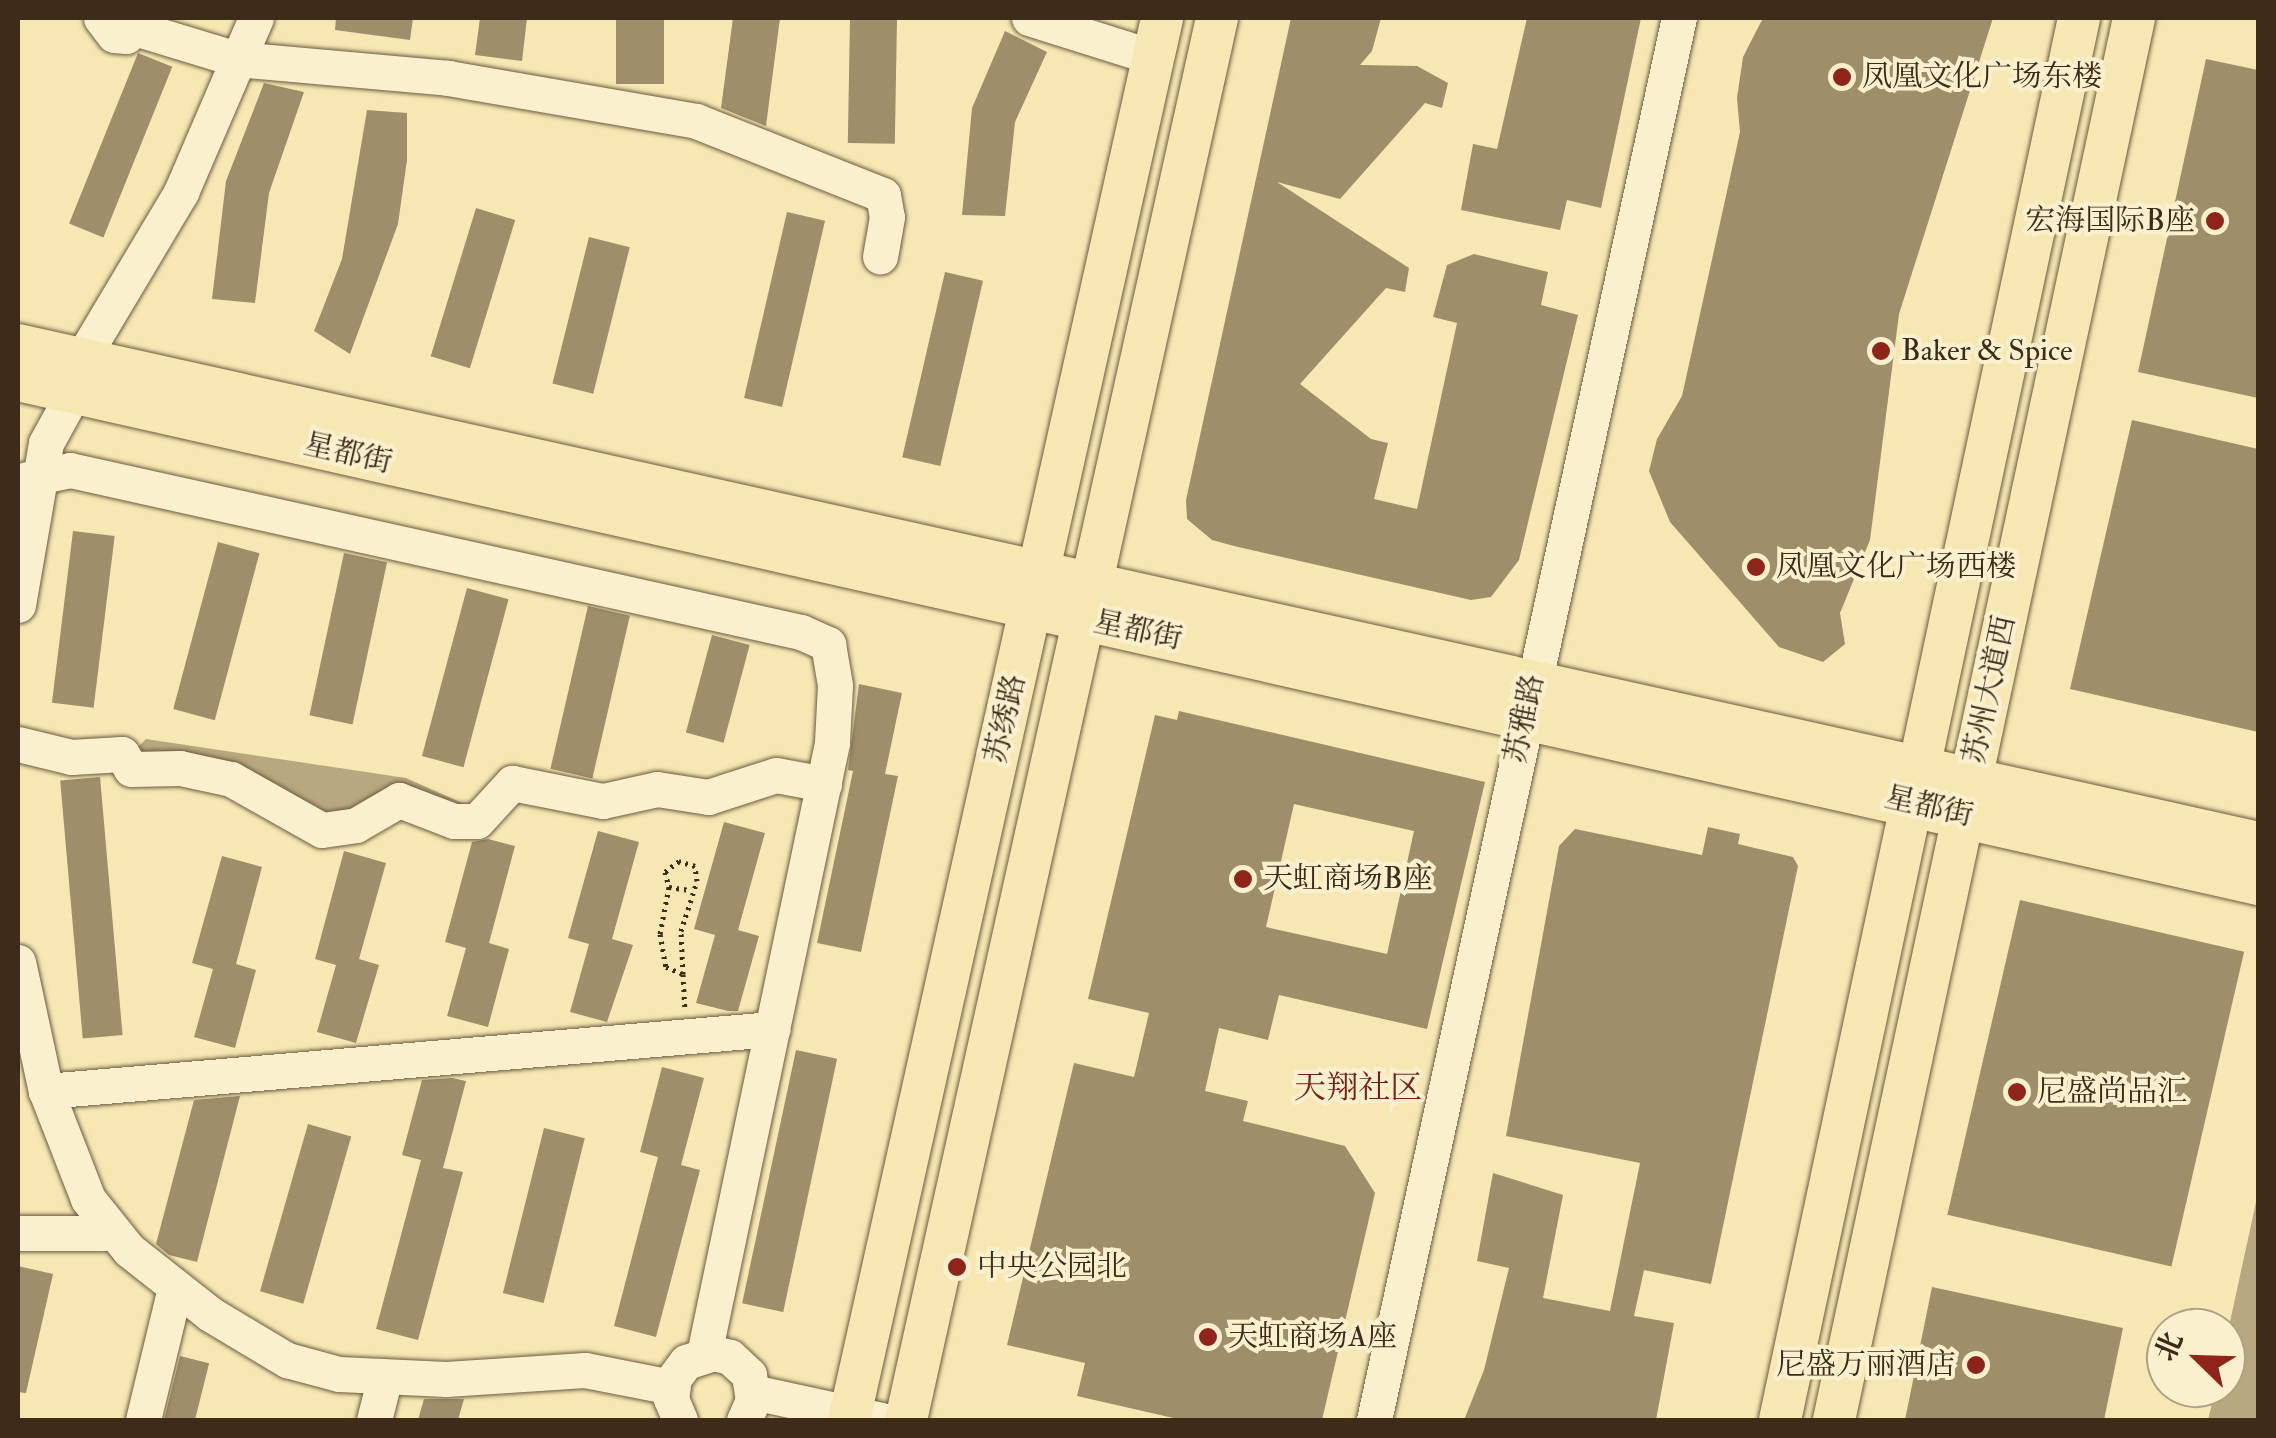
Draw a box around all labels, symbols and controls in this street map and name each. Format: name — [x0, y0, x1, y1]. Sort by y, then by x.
place label: 凤凰文化广场东楼 — [1862, 59, 2102, 95]
marker: 凤凰文化广场东楼 — [1831, 66, 1853, 88]
place label: 宏海国际B座 — [2025, 203, 2195, 239]
marker: 宏海国际B座 — [2204, 210, 2226, 232]
place label: Baker & Spice — [1901, 333, 2073, 369]
marker: Baker & Spice — [1870, 340, 1892, 362]
street label: 星都街 — [300, 426, 396, 482]
place label: 凤凰文化广场西楼 — [1776, 549, 2016, 585]
marker: 凤凰文化广场西楼 — [1745, 556, 1767, 578]
street label: 星都街 — [1090, 604, 1186, 658]
street label: 苏州大道西 — [1957, 613, 2023, 767]
street label: 苏绣路 — [978, 671, 1034, 767]
street label: 苏雅路 — [1498, 671, 1552, 767]
street label: 星都街 — [1881, 779, 1977, 835]
place label: 天虹商场B座 — [1263, 861, 1433, 897]
marker: 天虹商场B座 — [1232, 868, 1254, 890]
district label: 天翔社区 — [1294, 1069, 1422, 1107]
place label: 尼盛尚品汇 — [2037, 1074, 2187, 1110]
marker: 尼盛尚品汇 — [2006, 1081, 2028, 1103]
place label: 中央公园北 — [977, 1249, 1127, 1285]
marker: 中央公园北 — [946, 1256, 968, 1278]
north arrow — [2146, 1308, 2246, 1408]
place label: 天虹商场A座 — [1228, 1319, 1397, 1355]
marker: 天虹商场A座 — [1197, 1326, 1219, 1348]
text: 北 — [2148, 1327, 2191, 1367]
place label: 尼盛万丽酒店 — [1776, 1347, 1956, 1383]
marker: 尼盛万丽酒店 — [1965, 1354, 1987, 1376]

